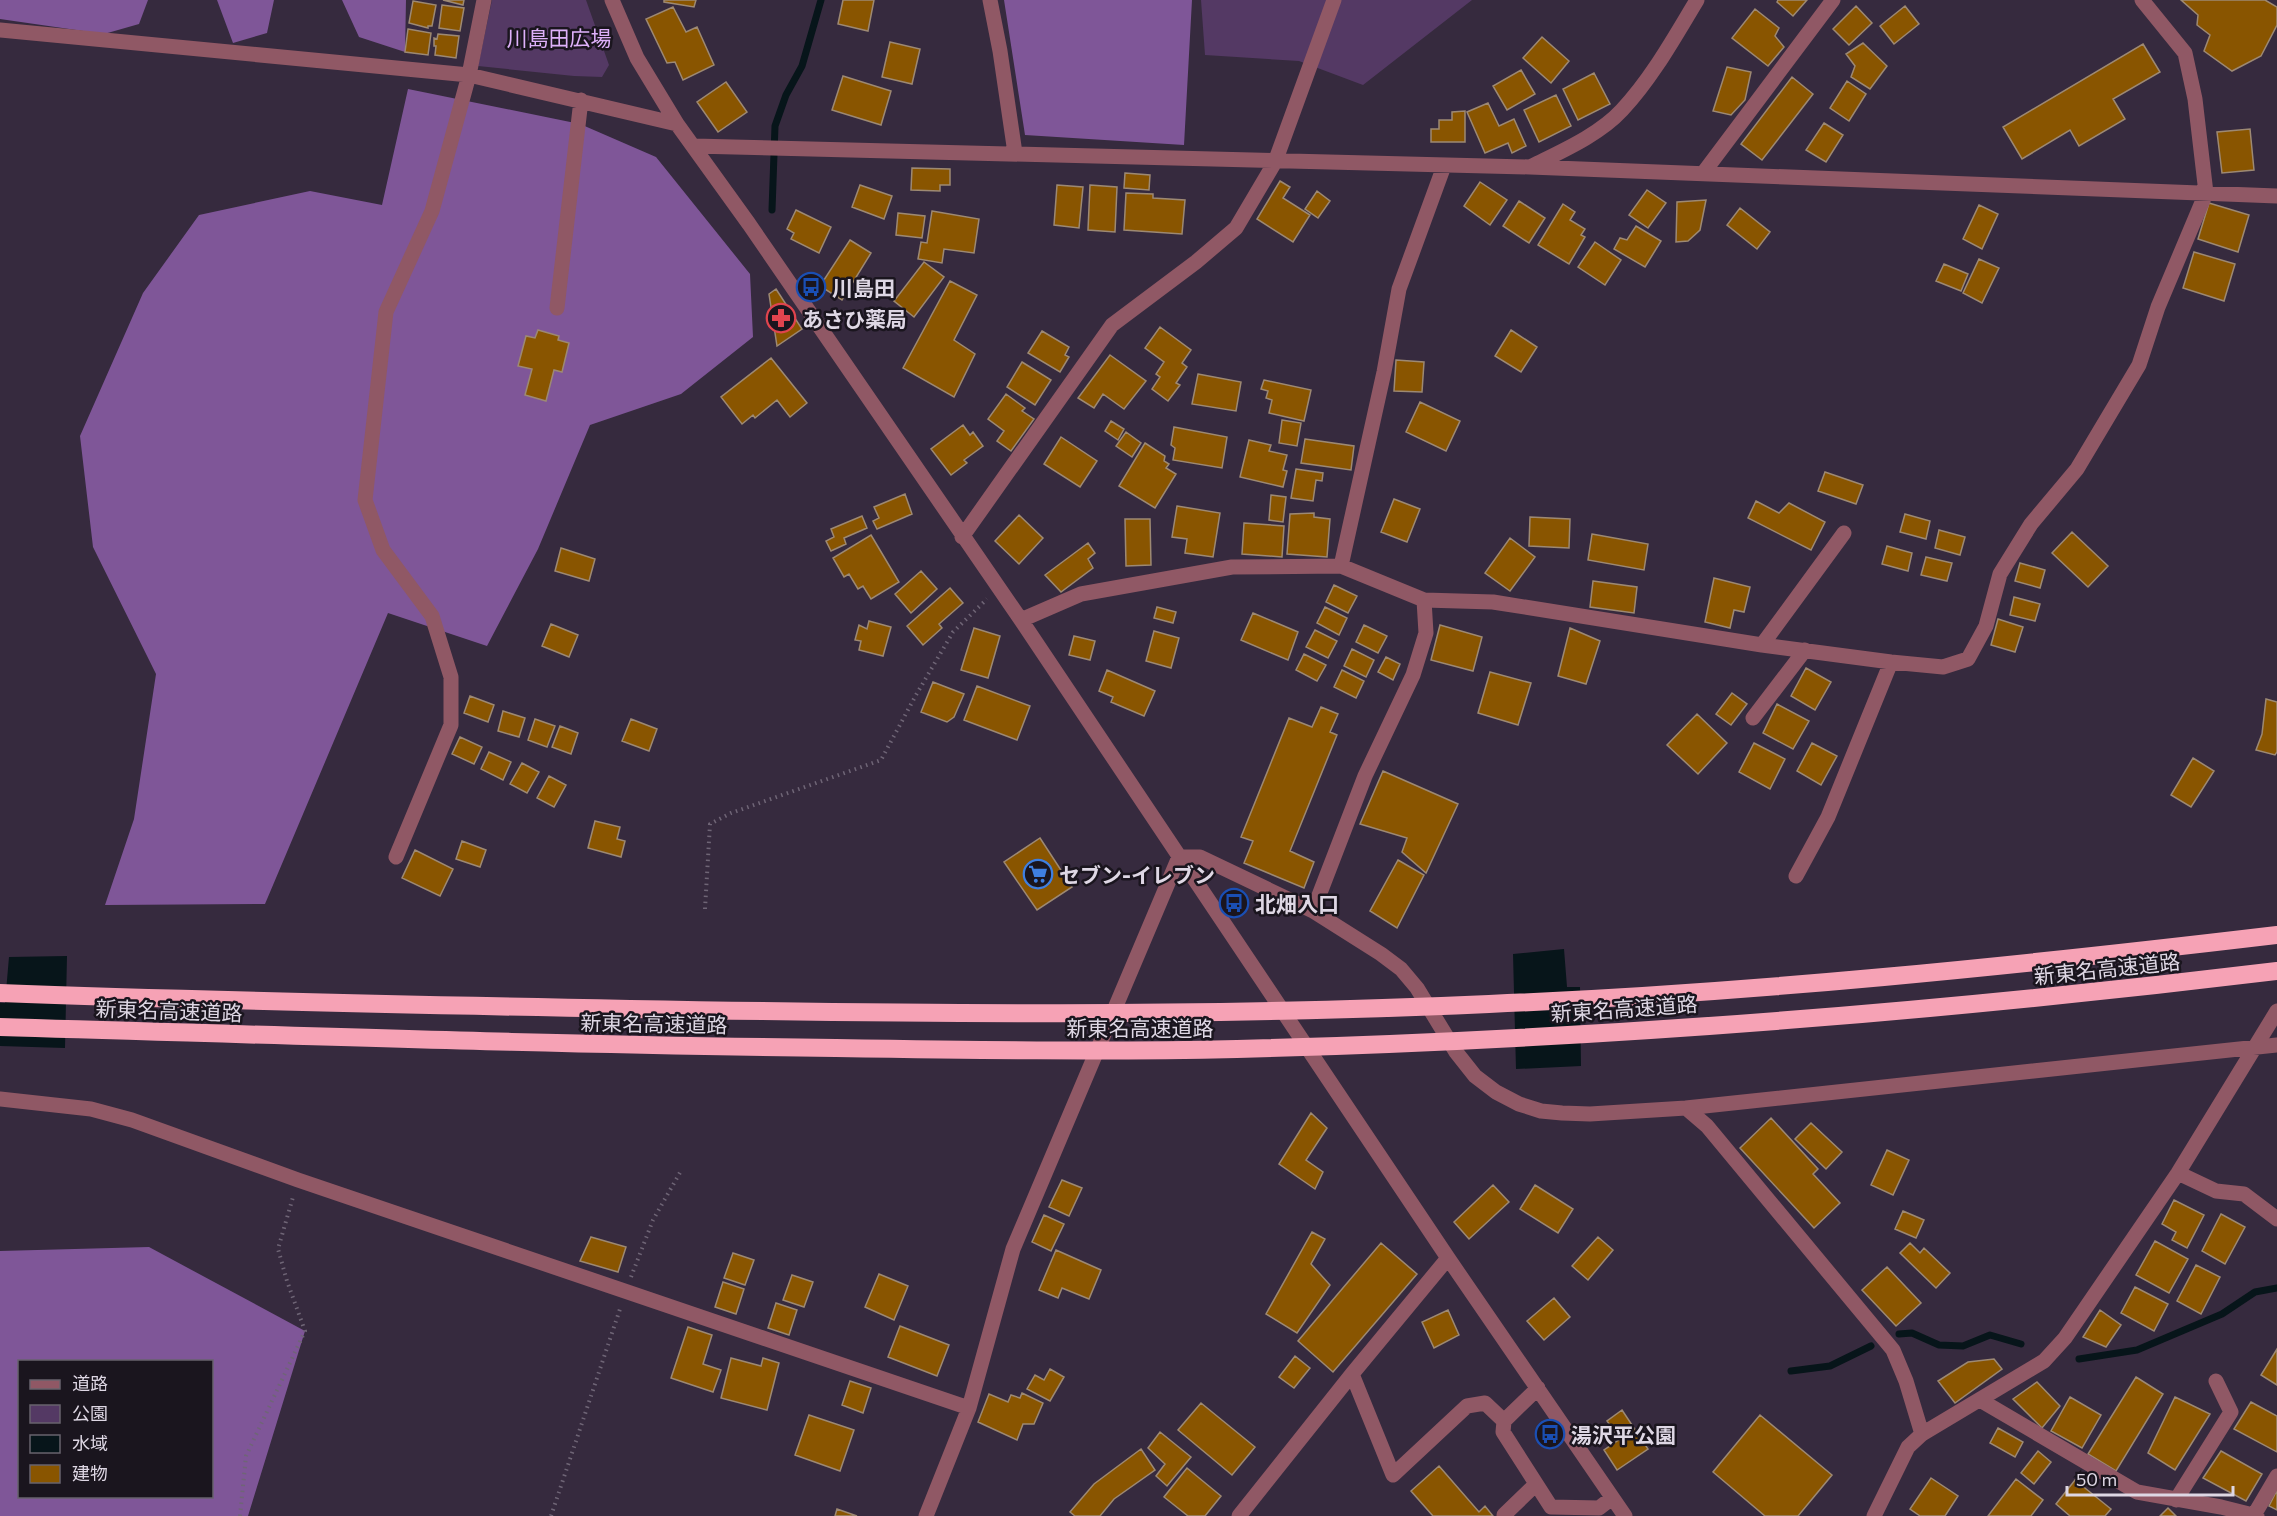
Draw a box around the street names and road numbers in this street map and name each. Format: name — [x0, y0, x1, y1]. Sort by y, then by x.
street label: 新東名高速道路 — [2033, 948, 2181, 988]
street label: 新東名高速道路 — [1550, 990, 1698, 1026]
street label: 新東名高速道路 — [95, 995, 243, 1025]
street label: 新東名高速道路 — [580, 1009, 728, 1037]
street label: 新東名高速道路 — [1067, 1015, 1214, 1040]

